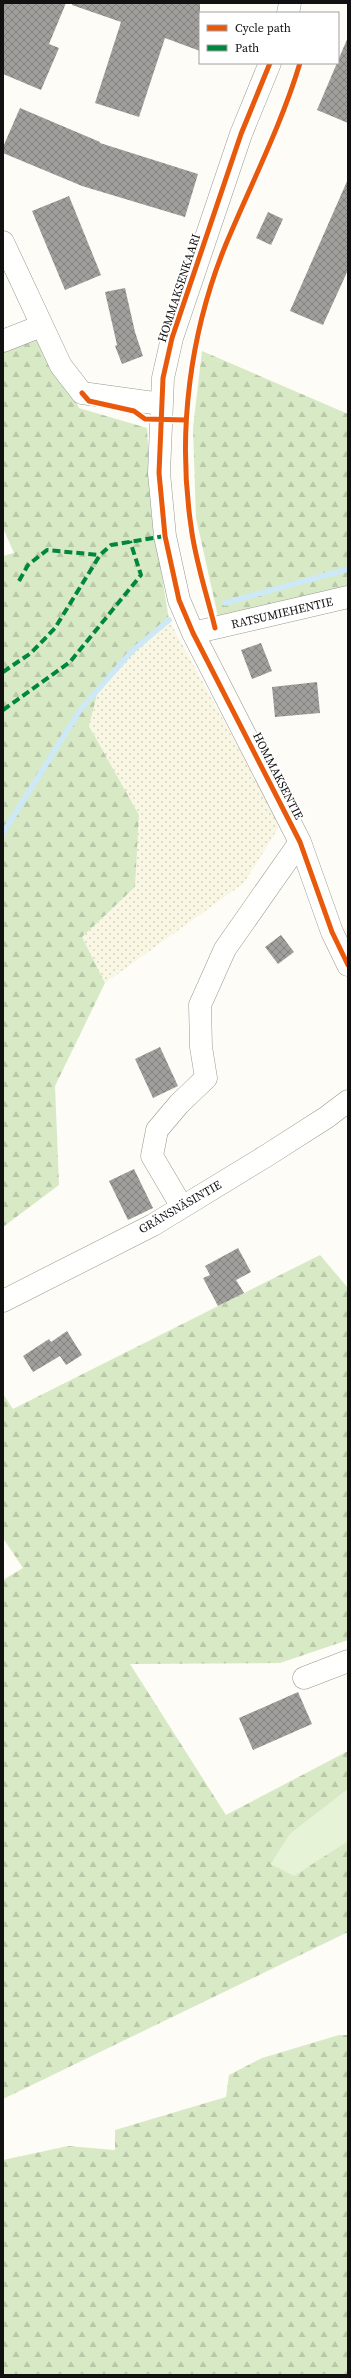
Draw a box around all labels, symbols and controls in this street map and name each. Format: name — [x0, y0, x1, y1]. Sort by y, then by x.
legend — [199, 12, 339, 64]
text: Cycle path — [235, 20, 291, 36]
text: Path — [235, 40, 259, 56]
street label: HOMMAKSENKAARI — [154, 232, 204, 344]
street label: RATSUMIEHENTIE — [230, 594, 334, 632]
street label: HOMMAKSENTIE — [249, 730, 307, 822]
street label: GRÄNSNÄSINTIE — [136, 1177, 224, 1237]

